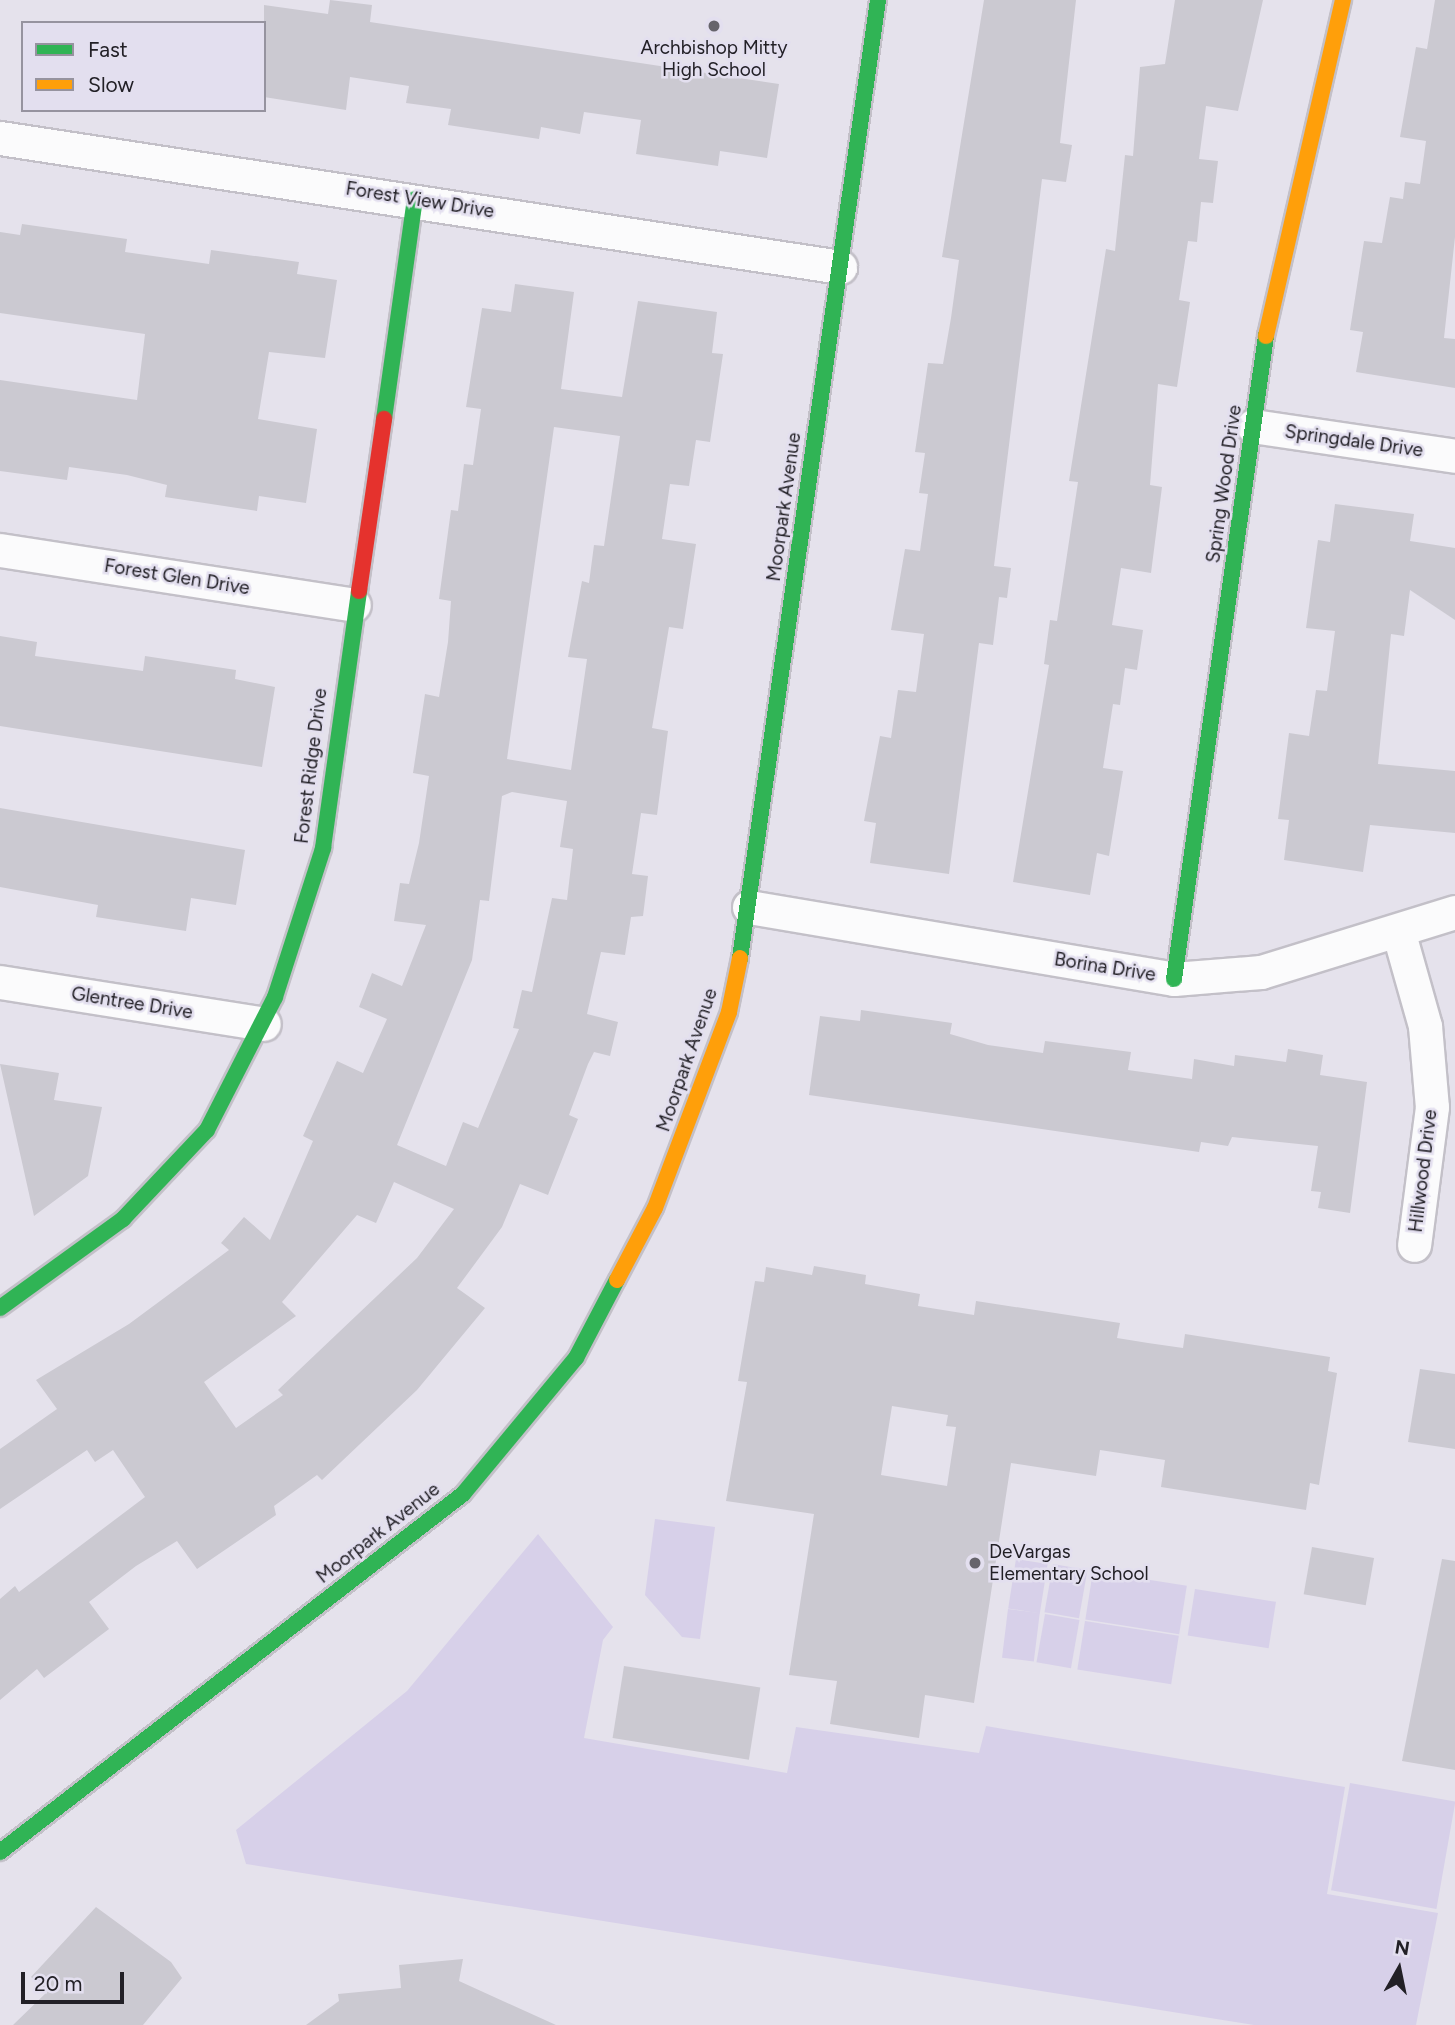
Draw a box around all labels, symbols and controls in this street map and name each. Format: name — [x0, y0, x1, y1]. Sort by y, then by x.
marker: Archbishop Mitty High School — [706, 18, 722, 34]
legend — [21, 21, 266, 112]
text: Fast — [88, 37, 128, 62]
place label: Archbishop Mitty High School — [641, 37, 787, 81]
text: Slow — [88, 72, 134, 97]
street label: Forest View Drive — [344, 177, 496, 223]
street label: Spring Wood Drive — [1202, 403, 1246, 565]
street label: Springdale Drive — [1283, 420, 1425, 462]
street label: Moorpark Avenue — [762, 431, 806, 583]
street label: Forest Glen Drive — [103, 554, 251, 600]
street label: Forest Ridge Drive — [290, 687, 332, 845]
street label: Borina Drive — [1053, 948, 1157, 986]
street label: Glentree Drive — [70, 982, 194, 1024]
street label: Moorpark Avenue — [652, 985, 722, 1135]
street label: Hillwood Drive — [1404, 1108, 1442, 1234]
street label: Moorpark Avenue — [312, 1478, 444, 1588]
place label: DeVargas Elementary School — [989, 1541, 1149, 1585]
marker: DeVargas Elementary School — [967, 1555, 983, 1571]
north arrow — [1364, 1934, 1434, 2004]
text: N — [1393, 1935, 1411, 1960]
scale bar — [24, 1958, 128, 2002]
text: 20 m — [34, 1971, 82, 1996]

